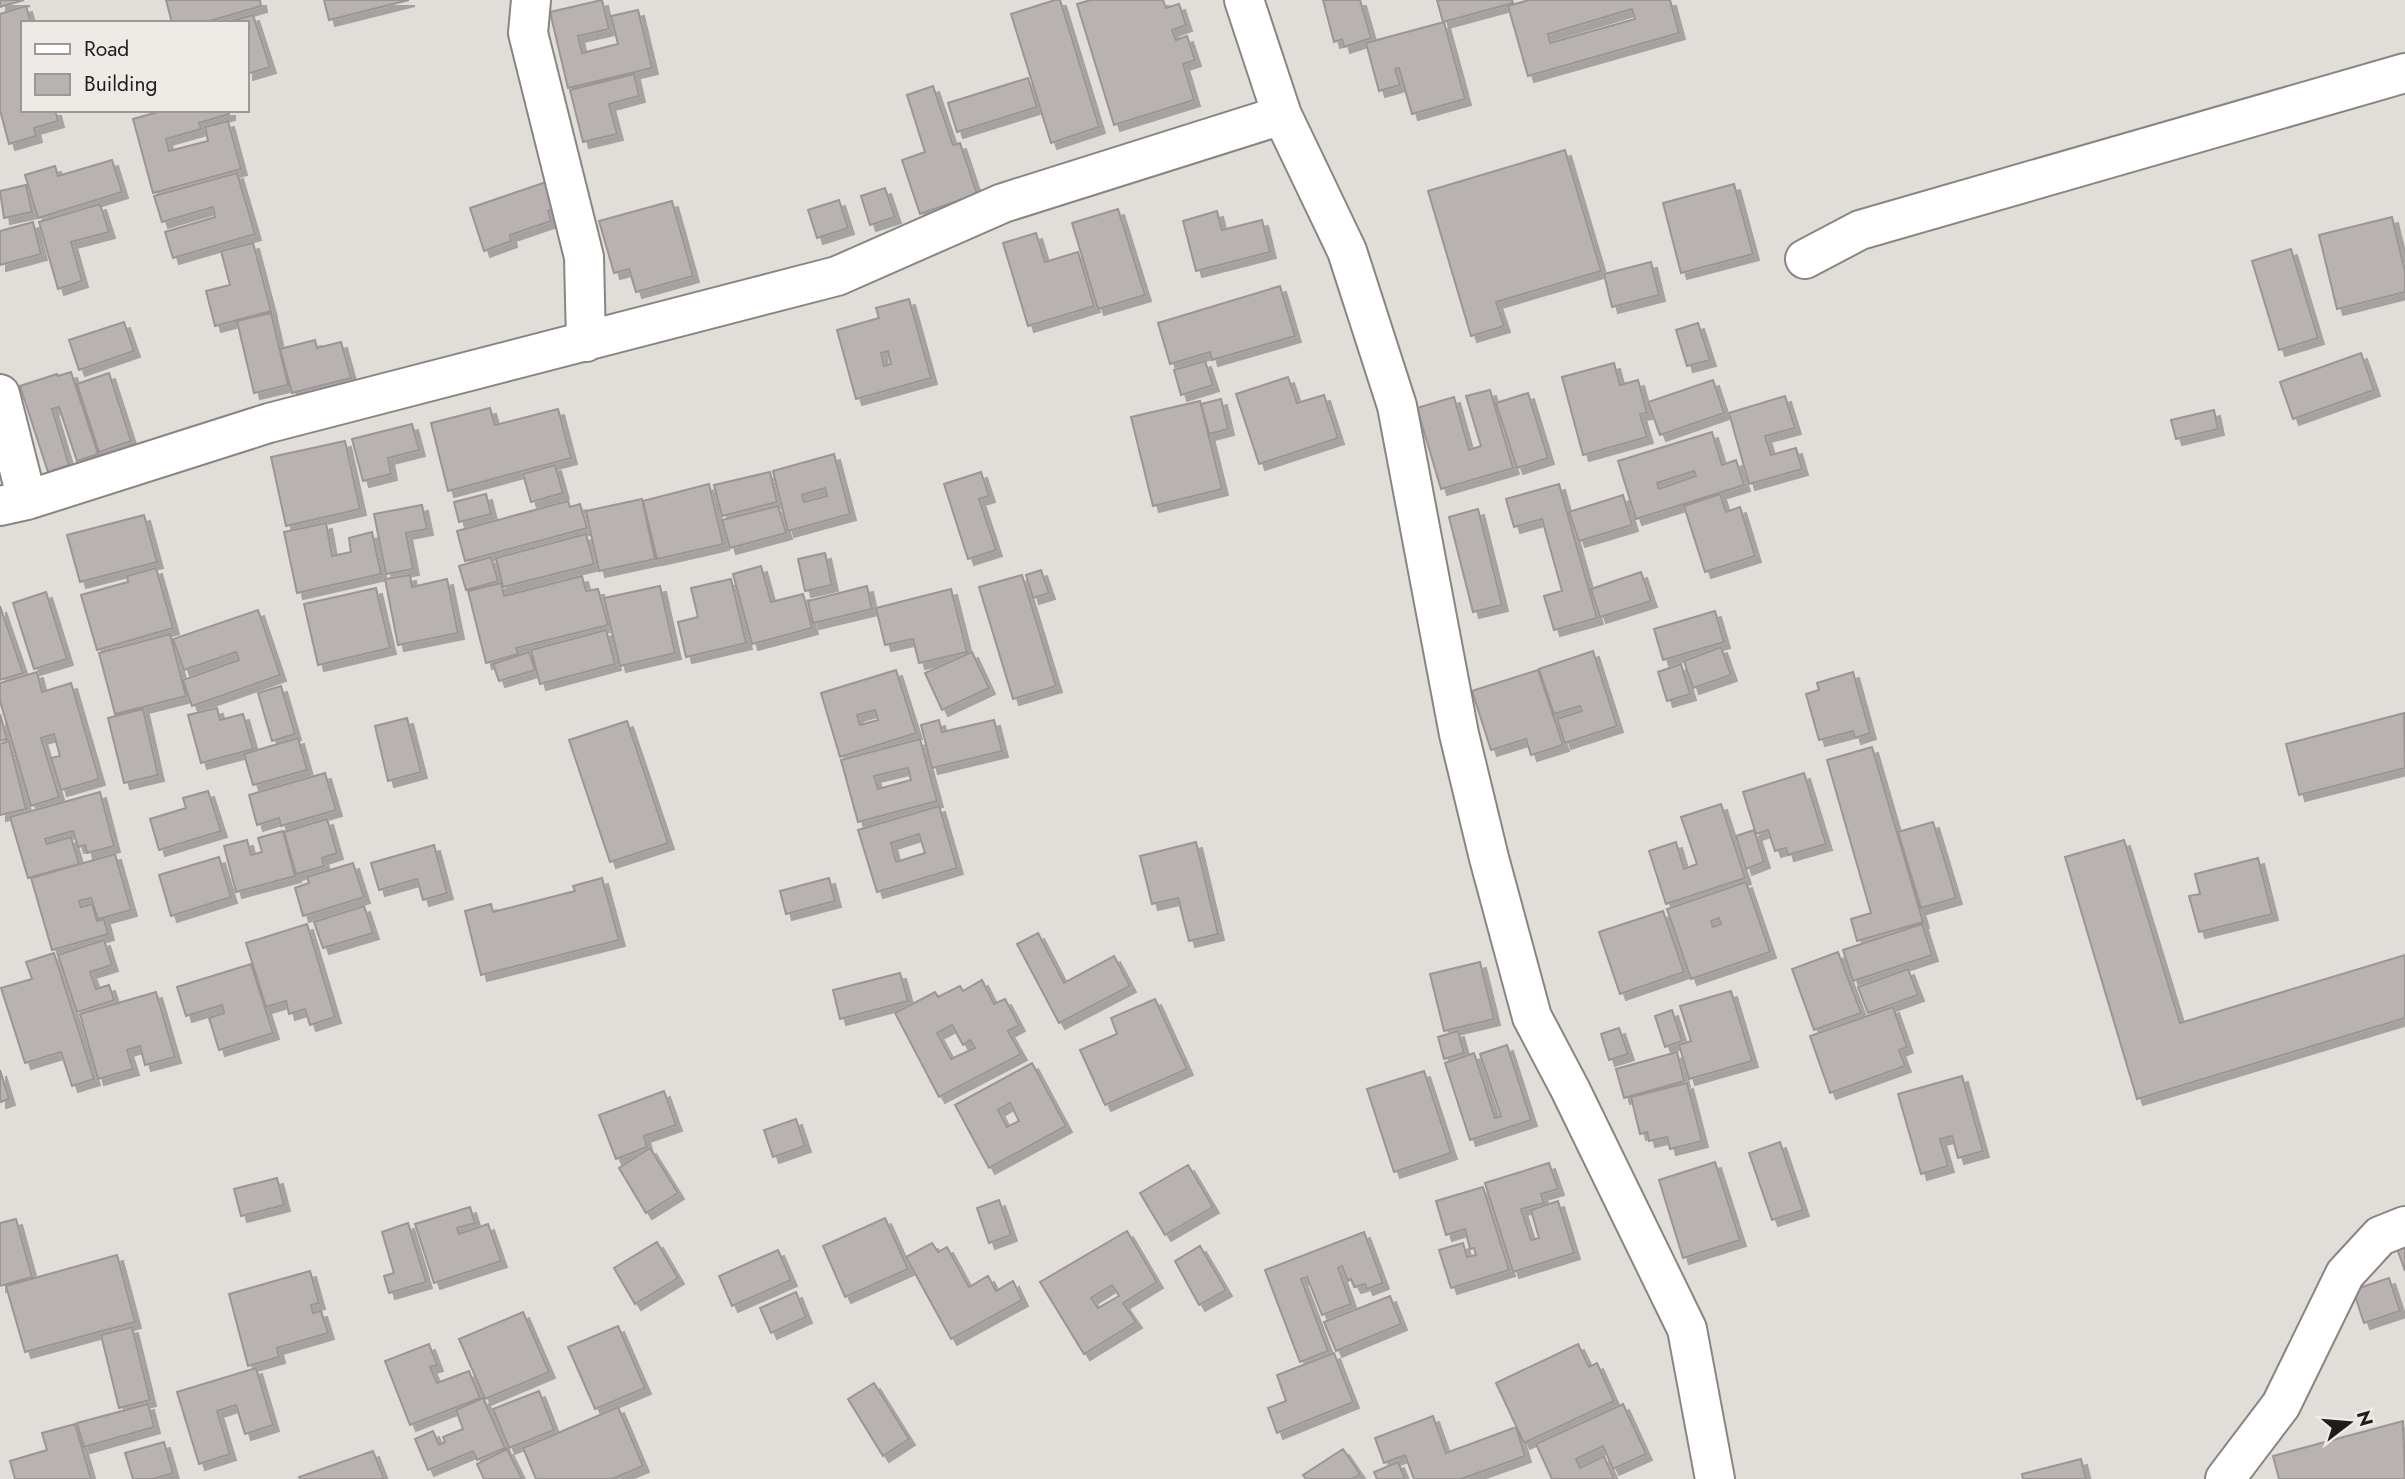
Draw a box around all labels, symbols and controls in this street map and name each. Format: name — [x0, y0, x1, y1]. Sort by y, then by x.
legend — [21, 21, 248, 112]
text: Road — [84, 34, 129, 64]
text: Building — [84, 69, 157, 99]
north arrow — [2314, 1388, 2384, 1458]
text: N — [2350, 1407, 2380, 1429]

